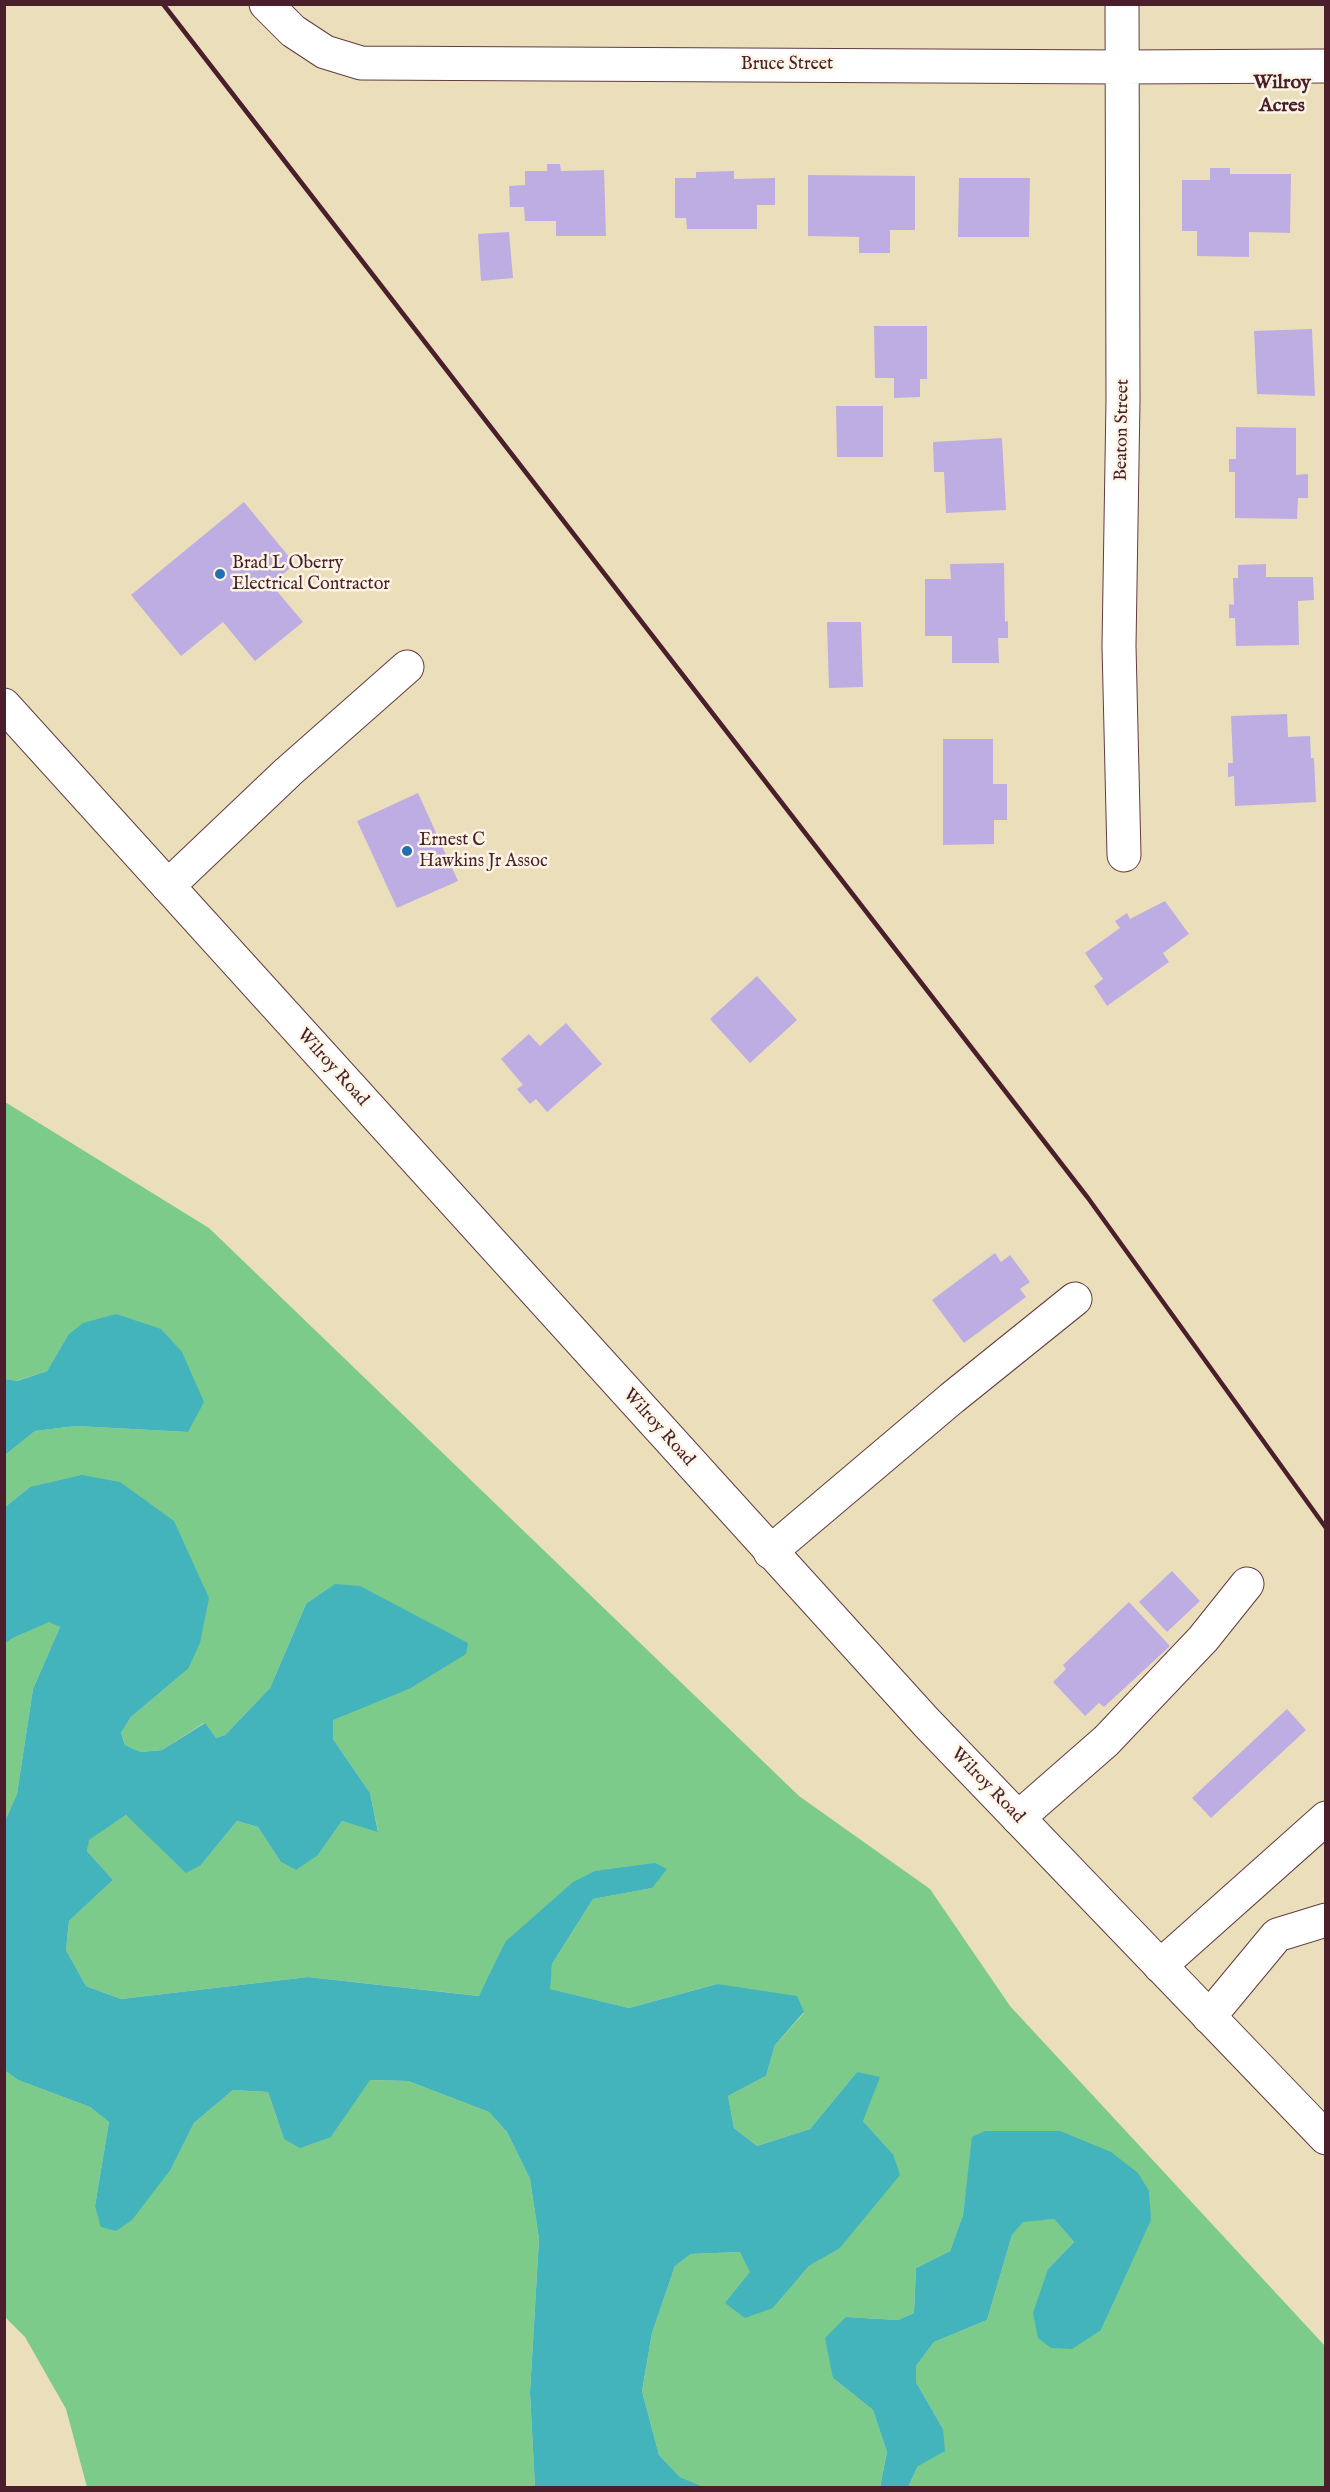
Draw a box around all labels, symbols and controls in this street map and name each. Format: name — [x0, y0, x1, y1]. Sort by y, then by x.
street label: Bruce Street — [741, 54, 833, 76]
district label: Wilroy Acres — [1253, 72, 1311, 119]
street label: Beaton Street — [1111, 379, 1135, 481]
place label: Brad L Oberry Electrical Contractor — [232, 553, 390, 596]
marker: Brad L Oberry Electrical Contractor — [213, 567, 227, 581]
place label: Ernest C Hawkins Jr Assoc — [419, 830, 548, 872]
marker: Ernest C Hawkins Jr Assoc — [400, 844, 414, 858]
street label: Wilroy Road — [292, 1025, 372, 1111]
street label: Wilroy Road — [618, 1385, 698, 1471]
street label: Wilroy Road — [946, 1744, 1028, 1828]

